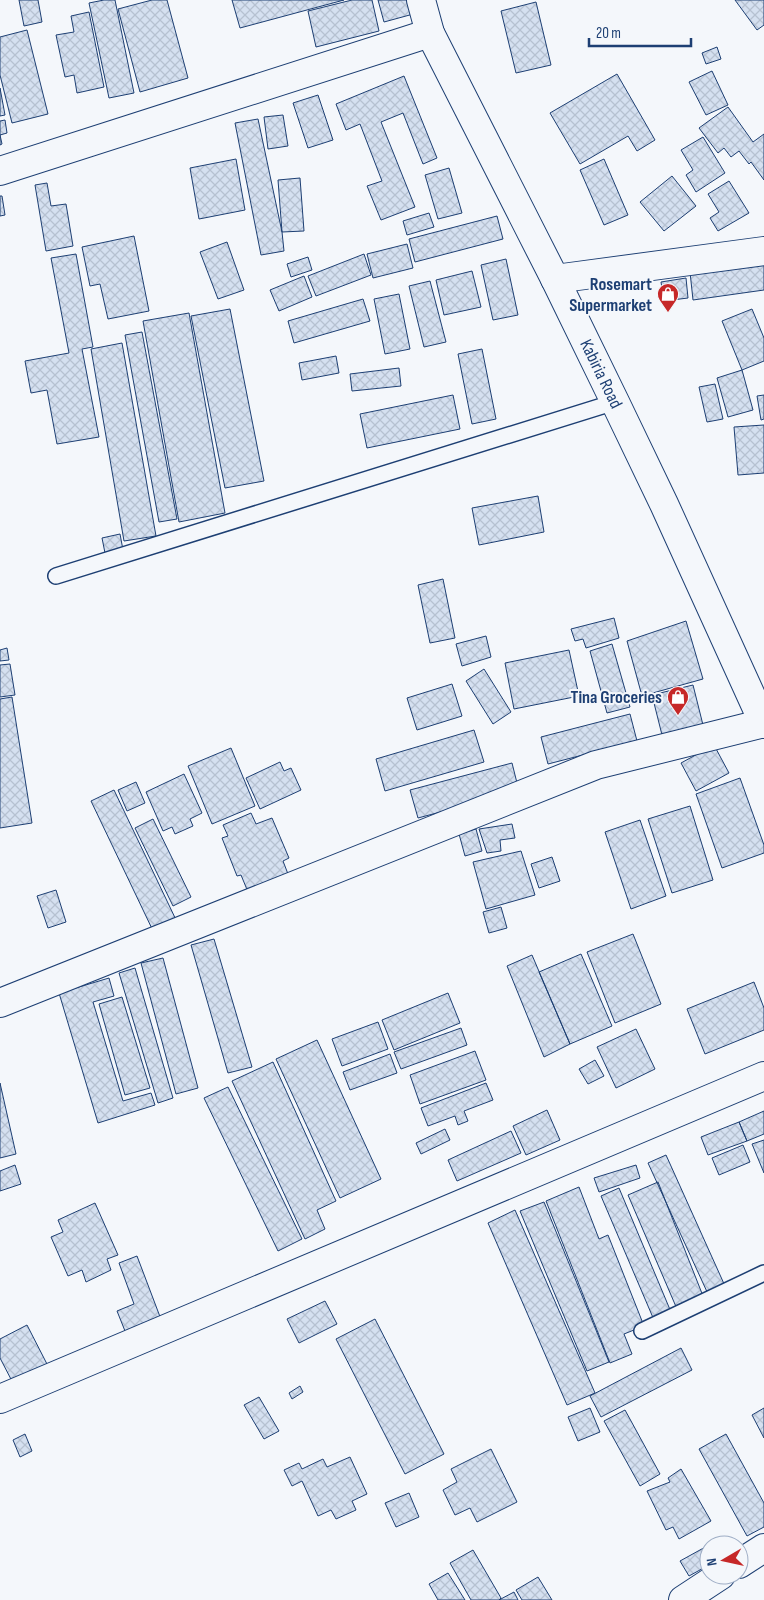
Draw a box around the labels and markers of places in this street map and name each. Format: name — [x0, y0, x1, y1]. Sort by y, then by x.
place label: Rosemart Supermarket — [569, 274, 652, 316]
shop icon: Rosemart Supermarket — [656, 282, 680, 313]
shop icon: Tina Groceries — [666, 685, 690, 716]
place label: Tina Groceries — [571, 687, 662, 708]

